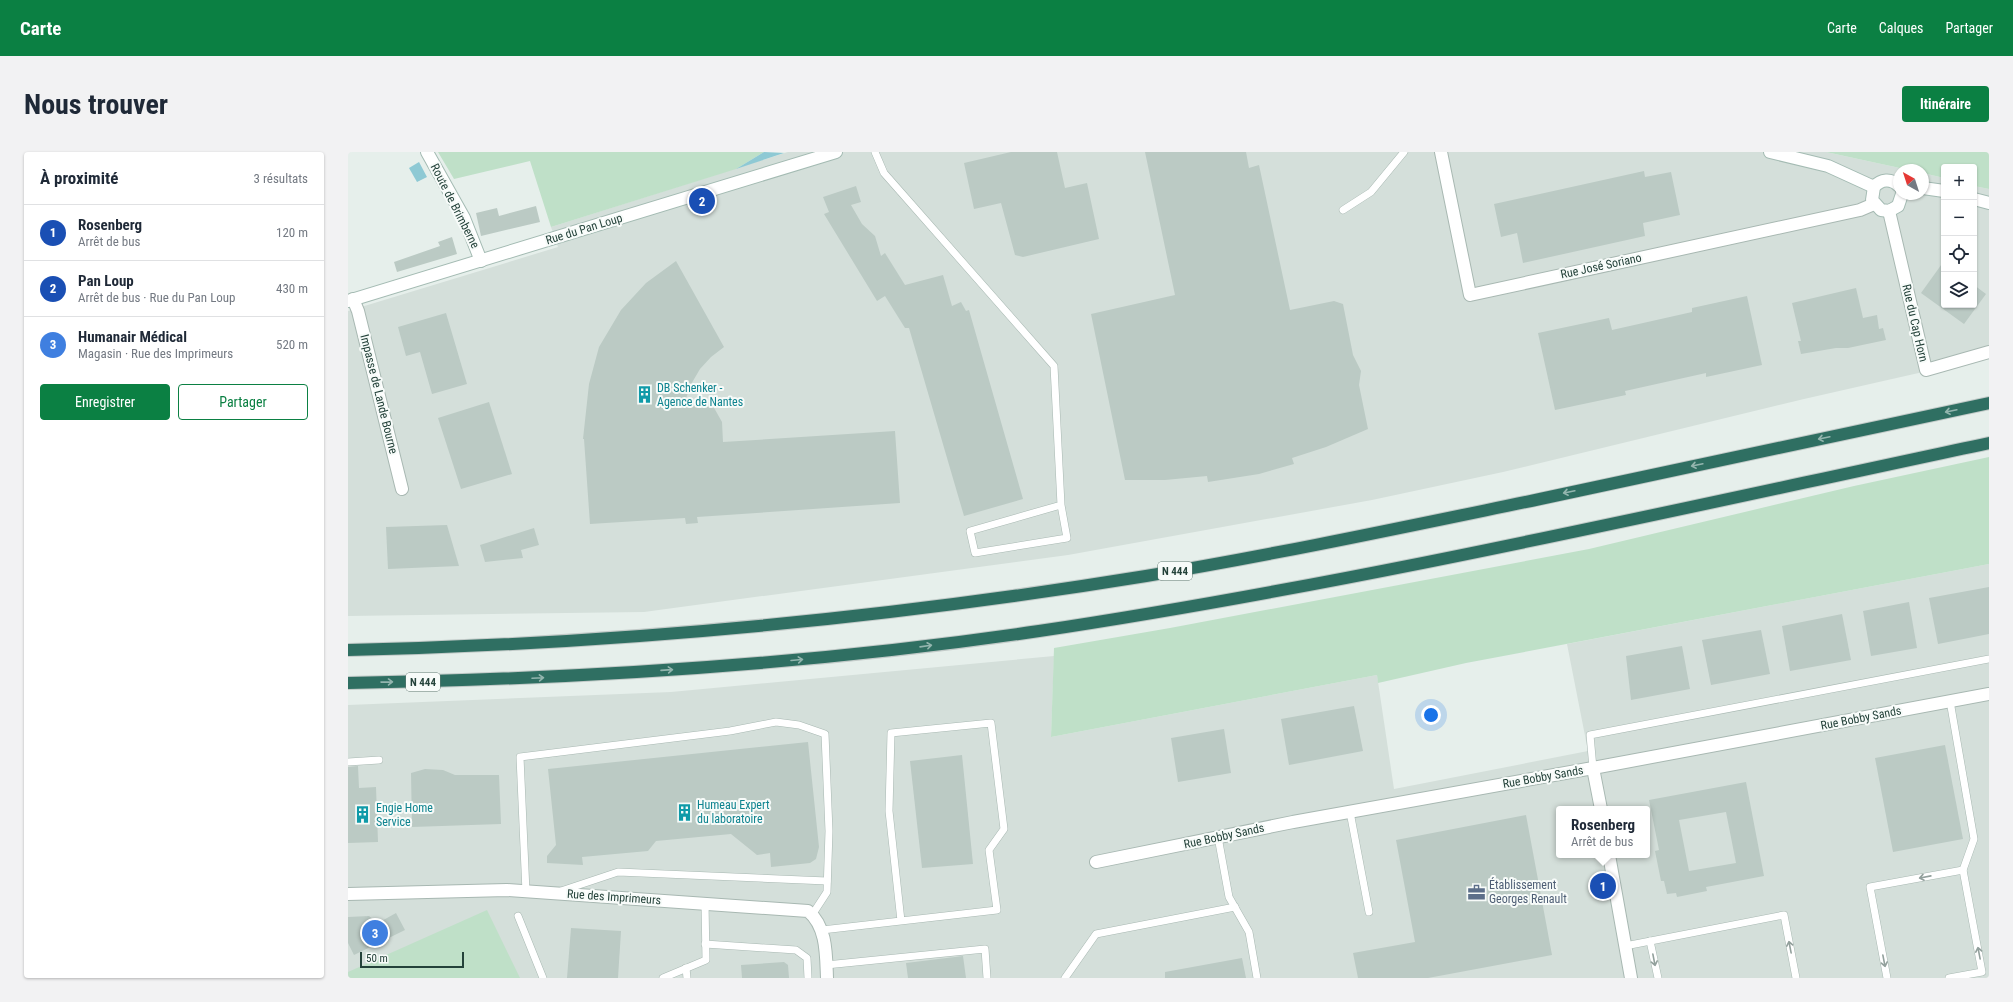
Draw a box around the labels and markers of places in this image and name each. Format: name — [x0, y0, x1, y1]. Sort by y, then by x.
pin: 2 — [689, 186, 715, 216]
place label: DB Schenker - Agence de Nantes — [657, 381, 743, 409]
building icon: DB Schenker - Agence de Nantes — [634, 385, 654, 405]
place label: Humeau Expert du laboratoire — [697, 798, 770, 826]
place label: Engie Home Service — [376, 801, 433, 829]
building icon: Humeau Expert du laboratoire — [674, 802, 694, 822]
building icon: Engie Home Service — [353, 805, 373, 825]
pin: 1 — [1590, 871, 1616, 901]
place label: Établissement Georges Renault — [1489, 877, 1567, 906]
office icon: Établissement Georges Renault — [1466, 882, 1486, 902]
pin: 3 — [362, 918, 388, 948]

